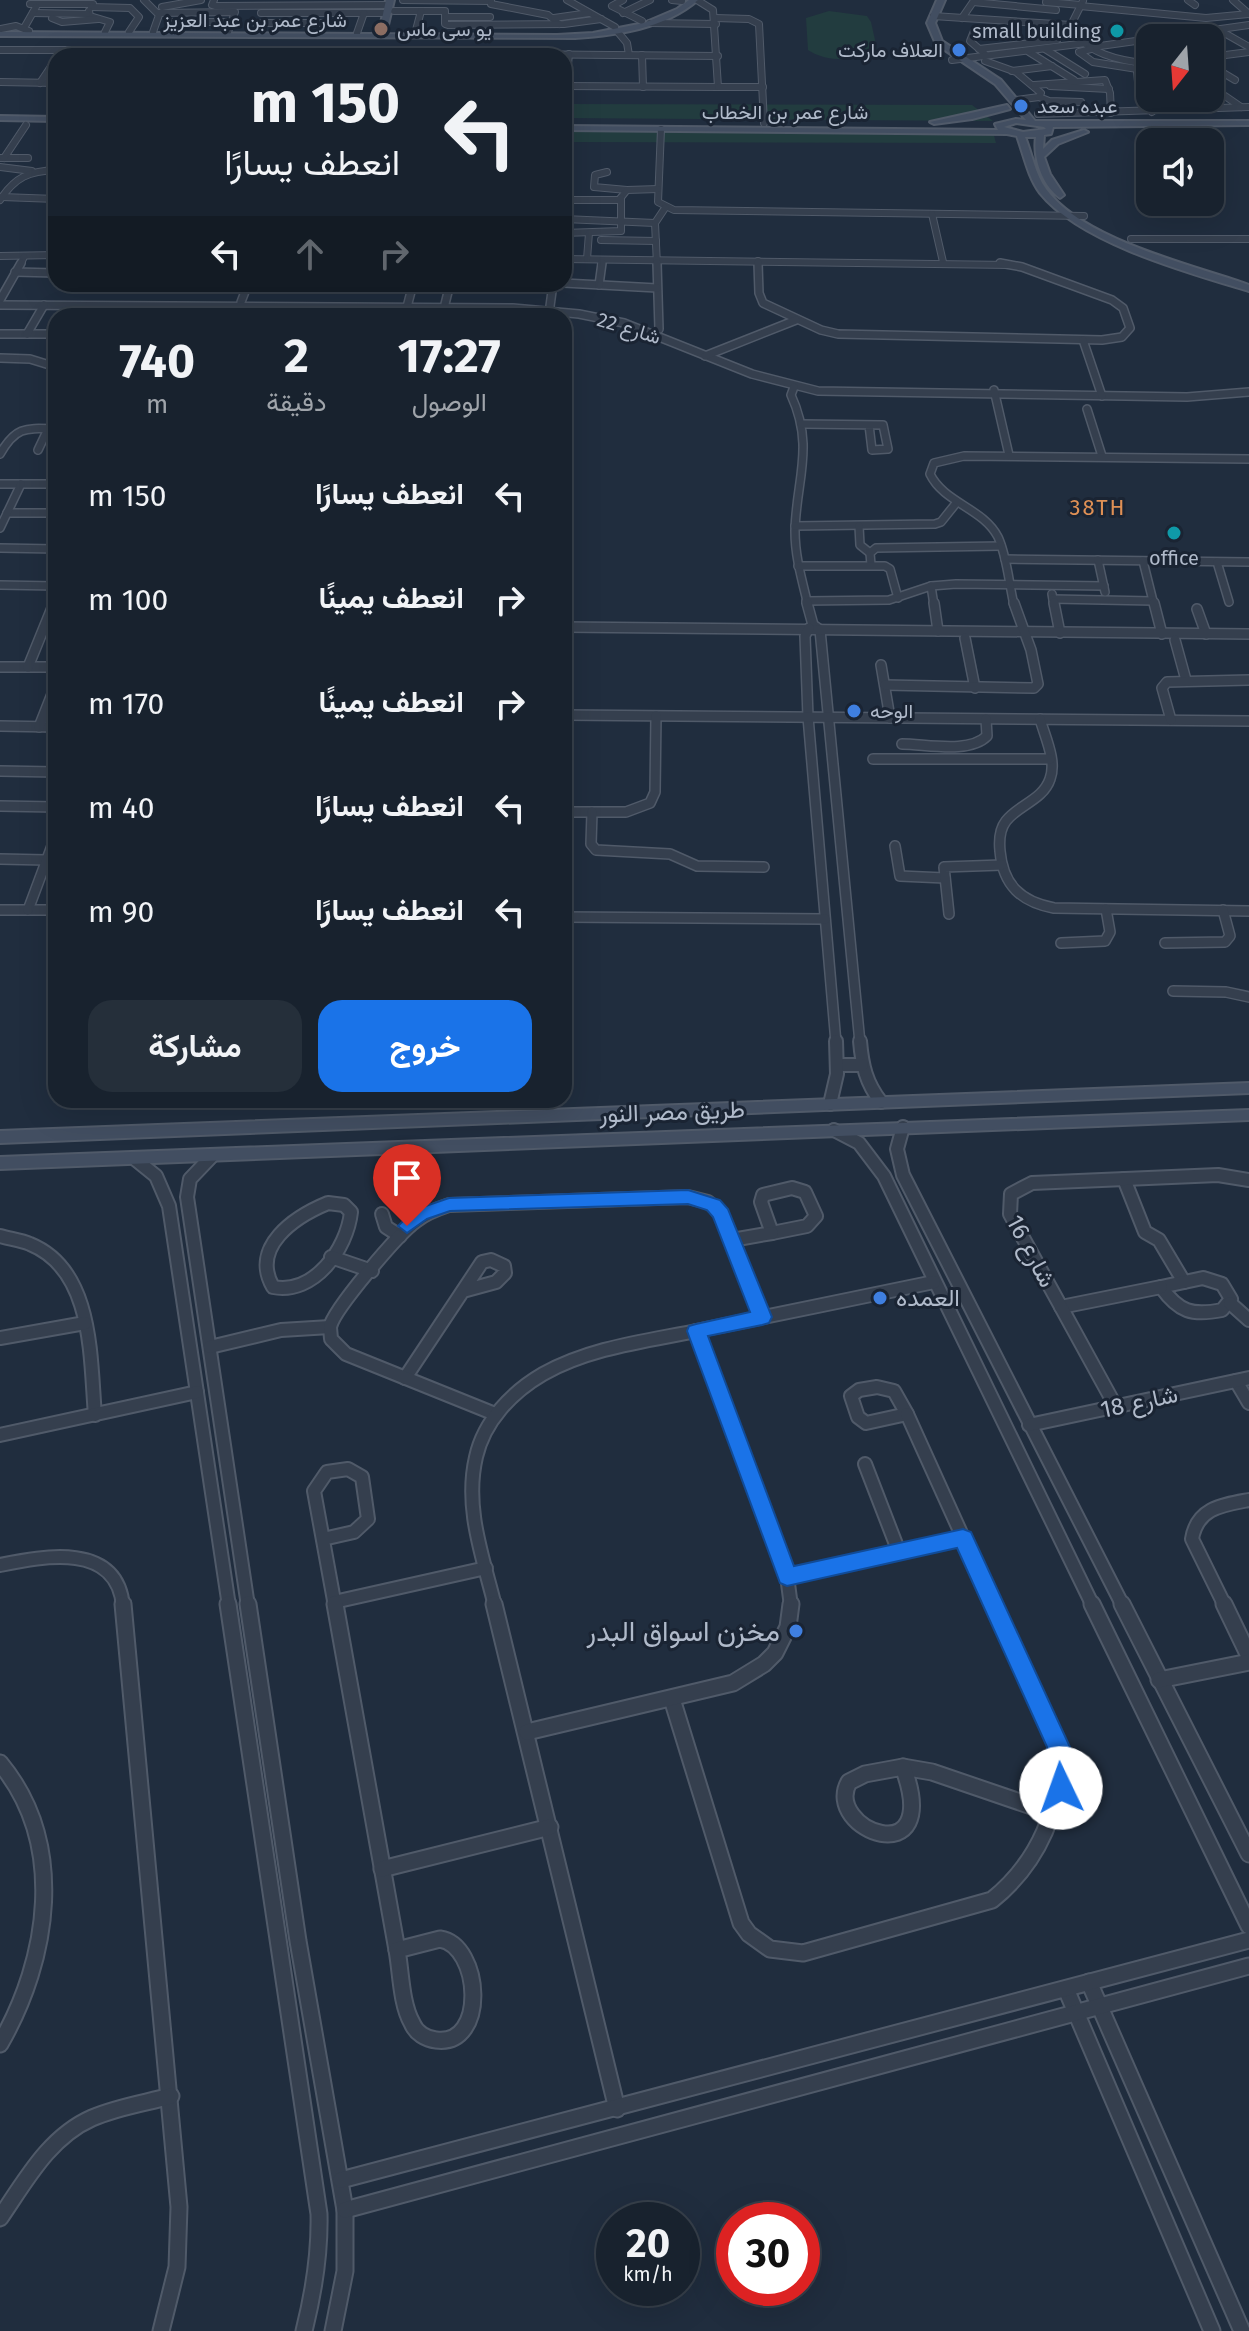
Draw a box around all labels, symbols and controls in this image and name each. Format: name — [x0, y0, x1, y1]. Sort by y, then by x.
street label: شارع عمر بن عبد العزيز — [162, 8, 347, 34]
place label: يو سى ماس — [397, 17, 492, 42]
place label: small building — [972, 19, 1102, 43]
marker: يو سى ماس — [372, 20, 390, 38]
marker: small building — [1108, 22, 1126, 40]
north arrow — [1136, 24, 1224, 112]
map controls — [1136, 24, 1224, 216]
place label: العلاف ماركت — [838, 38, 943, 63]
marker: العلاف ماركت — [950, 41, 968, 59]
text: 150 m — [251, 70, 400, 137]
icon: left — [428, 80, 532, 184]
place label: عبده سعد — [1037, 94, 1117, 118]
marker: عبده سعد — [1012, 97, 1030, 115]
street label: شارع عمر بن الخطاب — [702, 100, 868, 126]
button: sound — [1136, 128, 1224, 216]
text: انعطف يسارًا — [224, 141, 400, 185]
icon: left — [204, 232, 248, 276]
icon: ahead — [288, 232, 332, 276]
icon: right — [372, 232, 416, 276]
street label: شارع 22 — [594, 307, 664, 351]
text: 2 — [284, 327, 309, 385]
text: 17:27 — [398, 327, 501, 385]
text: 740 — [119, 332, 195, 390]
text: دقيقة — [266, 387, 326, 418]
text: الوصول — [412, 387, 487, 418]
text: m — [146, 389, 168, 420]
icon: left — [488, 474, 532, 518]
text: انعطف يسارًا — [315, 476, 464, 512]
text: 150 m — [88, 478, 166, 514]
district label: 38TH — [1070, 494, 1127, 521]
marker: office — [1165, 524, 1183, 542]
place label: office — [1149, 546, 1199, 570]
icon: right — [488, 578, 532, 622]
text: انعطف يمينًا — [319, 580, 464, 616]
text: 100 m — [88, 582, 168, 618]
icon: right — [488, 682, 532, 726]
text: انعطف يمينًا — [319, 684, 464, 720]
text: 170 m — [88, 686, 164, 722]
place label: الوحه — [870, 699, 913, 724]
marker: الوحه — [845, 702, 863, 720]
icon: left — [488, 786, 532, 830]
text: انعطف يسارًا — [315, 788, 464, 824]
text: 40 m — [88, 790, 154, 826]
icon: left — [488, 890, 532, 934]
text: انعطف يسارًا — [315, 892, 464, 928]
text: 90 m — [88, 894, 154, 930]
button: مشاركة — [88, 1000, 302, 1092]
button: خروج — [318, 1000, 532, 1092]
street label: طريق مصر النور — [598, 1095, 745, 1130]
pin — [373, 1144, 441, 1226]
icon: arrive — [385, 1156, 429, 1200]
street label: شارع 16 — [999, 1210, 1062, 1293]
place label: العمده — [896, 1284, 960, 1312]
marker: العمده — [871, 1289, 889, 1307]
street label: شارع 18 — [1098, 1380, 1181, 1426]
place label: مخزن اسواق البدر — [586, 1615, 780, 1649]
marker: مخزن اسواق البدر — [787, 1622, 805, 1640]
position arrow — [1019, 1746, 1103, 1830]
speed limit sign: 30 — [716, 2202, 820, 2306]
text: 20 — [626, 2220, 670, 2268]
text: km/h — [623, 2262, 673, 2286]

